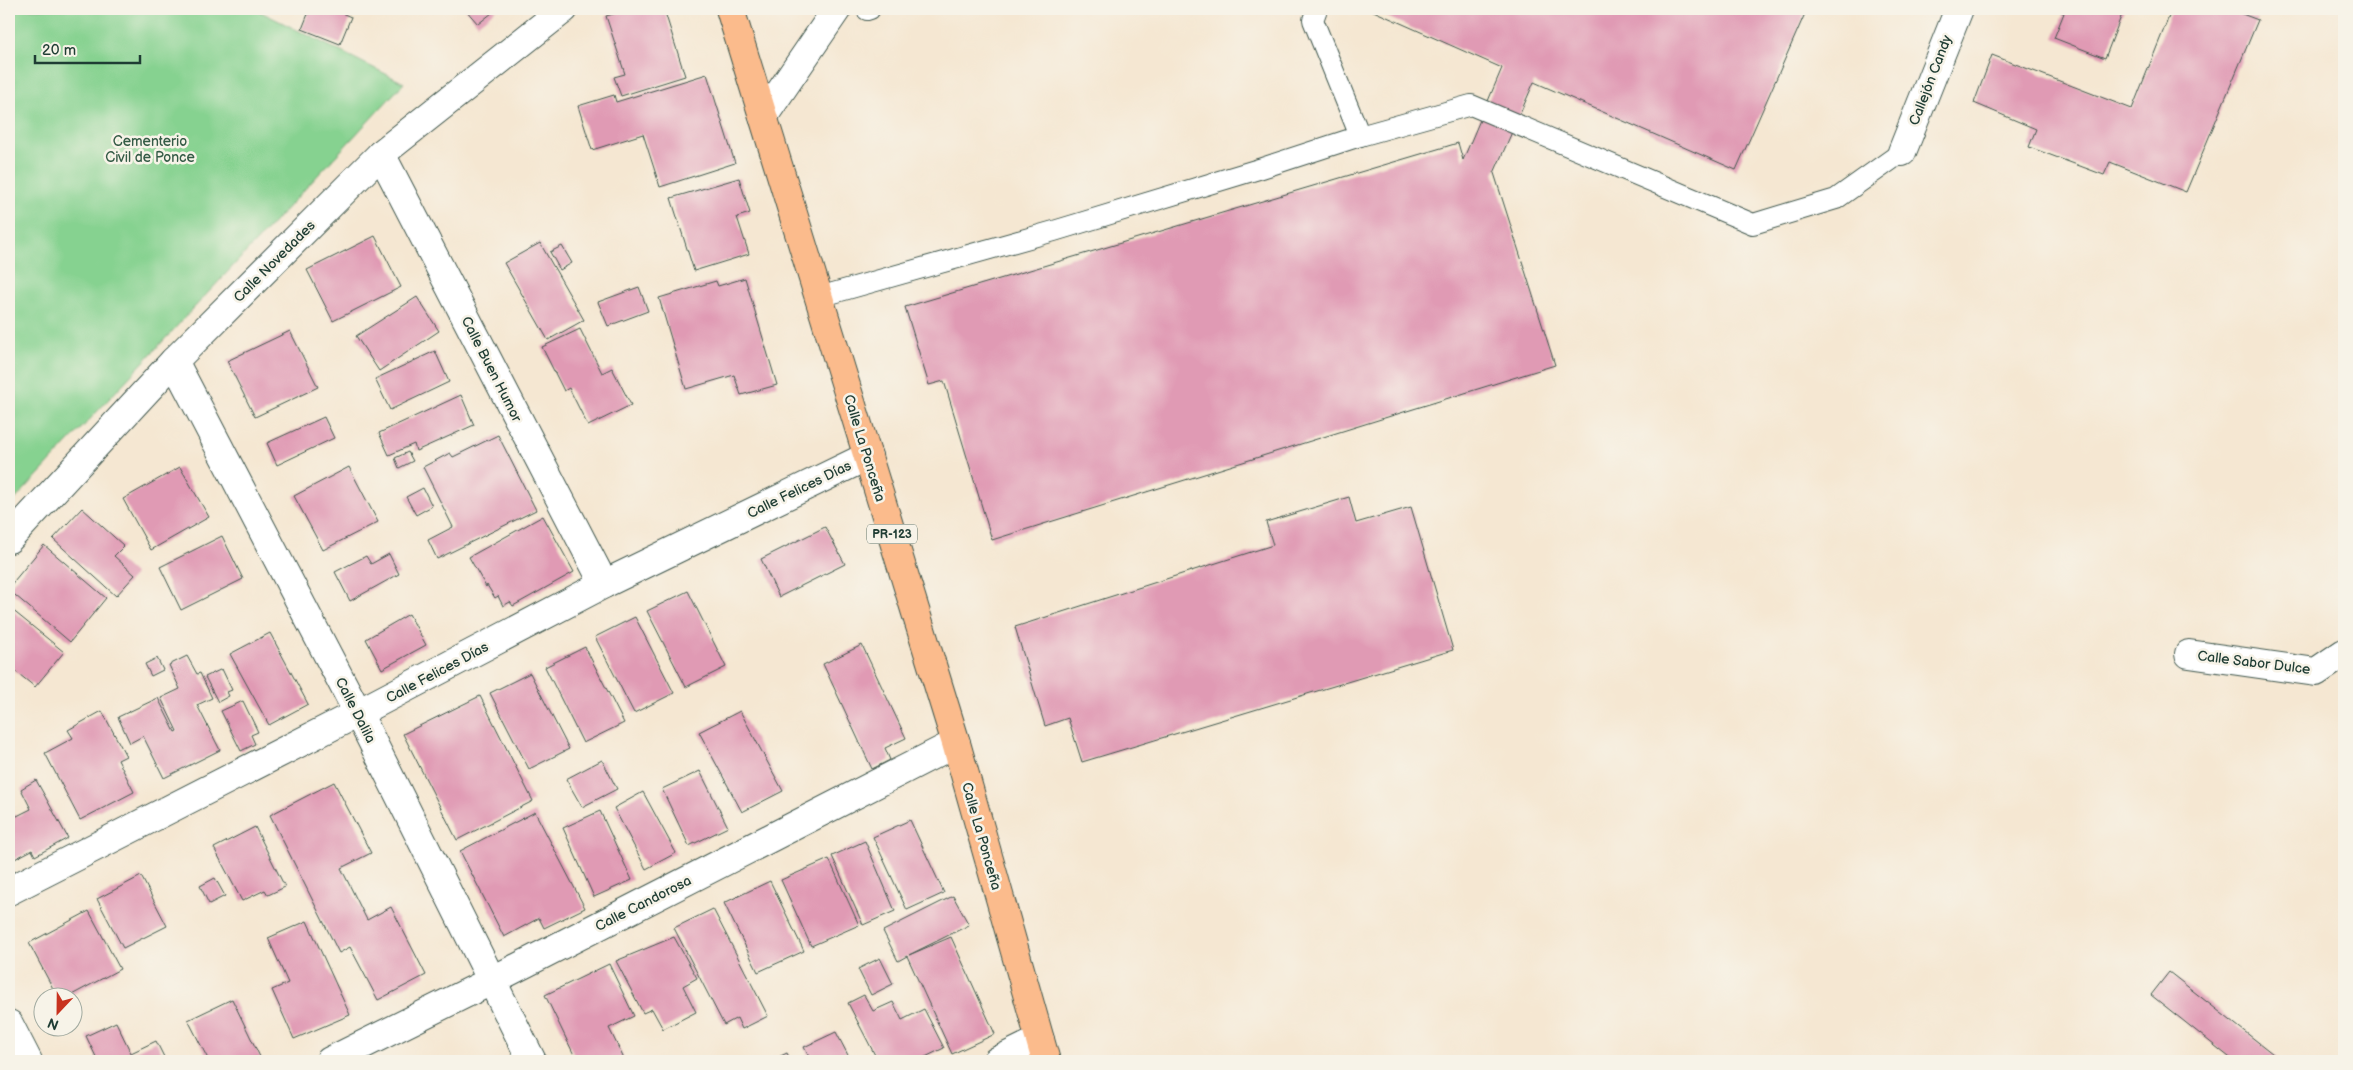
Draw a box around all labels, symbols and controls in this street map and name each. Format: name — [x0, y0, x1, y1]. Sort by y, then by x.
scale bar — [35, 32, 140, 64]
street label: Callejón Candy — [1905, 32, 1956, 128]
text: 20 m — [42, 41, 76, 60]
park label: Cementerio Civil de Ponce — [105, 133, 195, 166]
street label: Calle Novedades — [230, 217, 319, 306]
street label: Calle Buen Humor — [458, 314, 526, 426]
street label: Calle La Ponceña — [840, 393, 889, 504]
street label: Calle Felices Días — [744, 457, 854, 522]
road number: PR-123 — [867, 524, 917, 544]
street label: Calle Felices Días — [383, 638, 491, 707]
street label: Calle Sabor Dulce — [2196, 647, 2311, 678]
street label: Calle Dalila — [332, 675, 379, 746]
street label: Calle La Ponceña — [958, 780, 1005, 892]
street label: Calle Candorosa — [592, 872, 694, 935]
north arrow — [32, 988, 82, 1038]
text: N — [45, 1014, 61, 1033]

